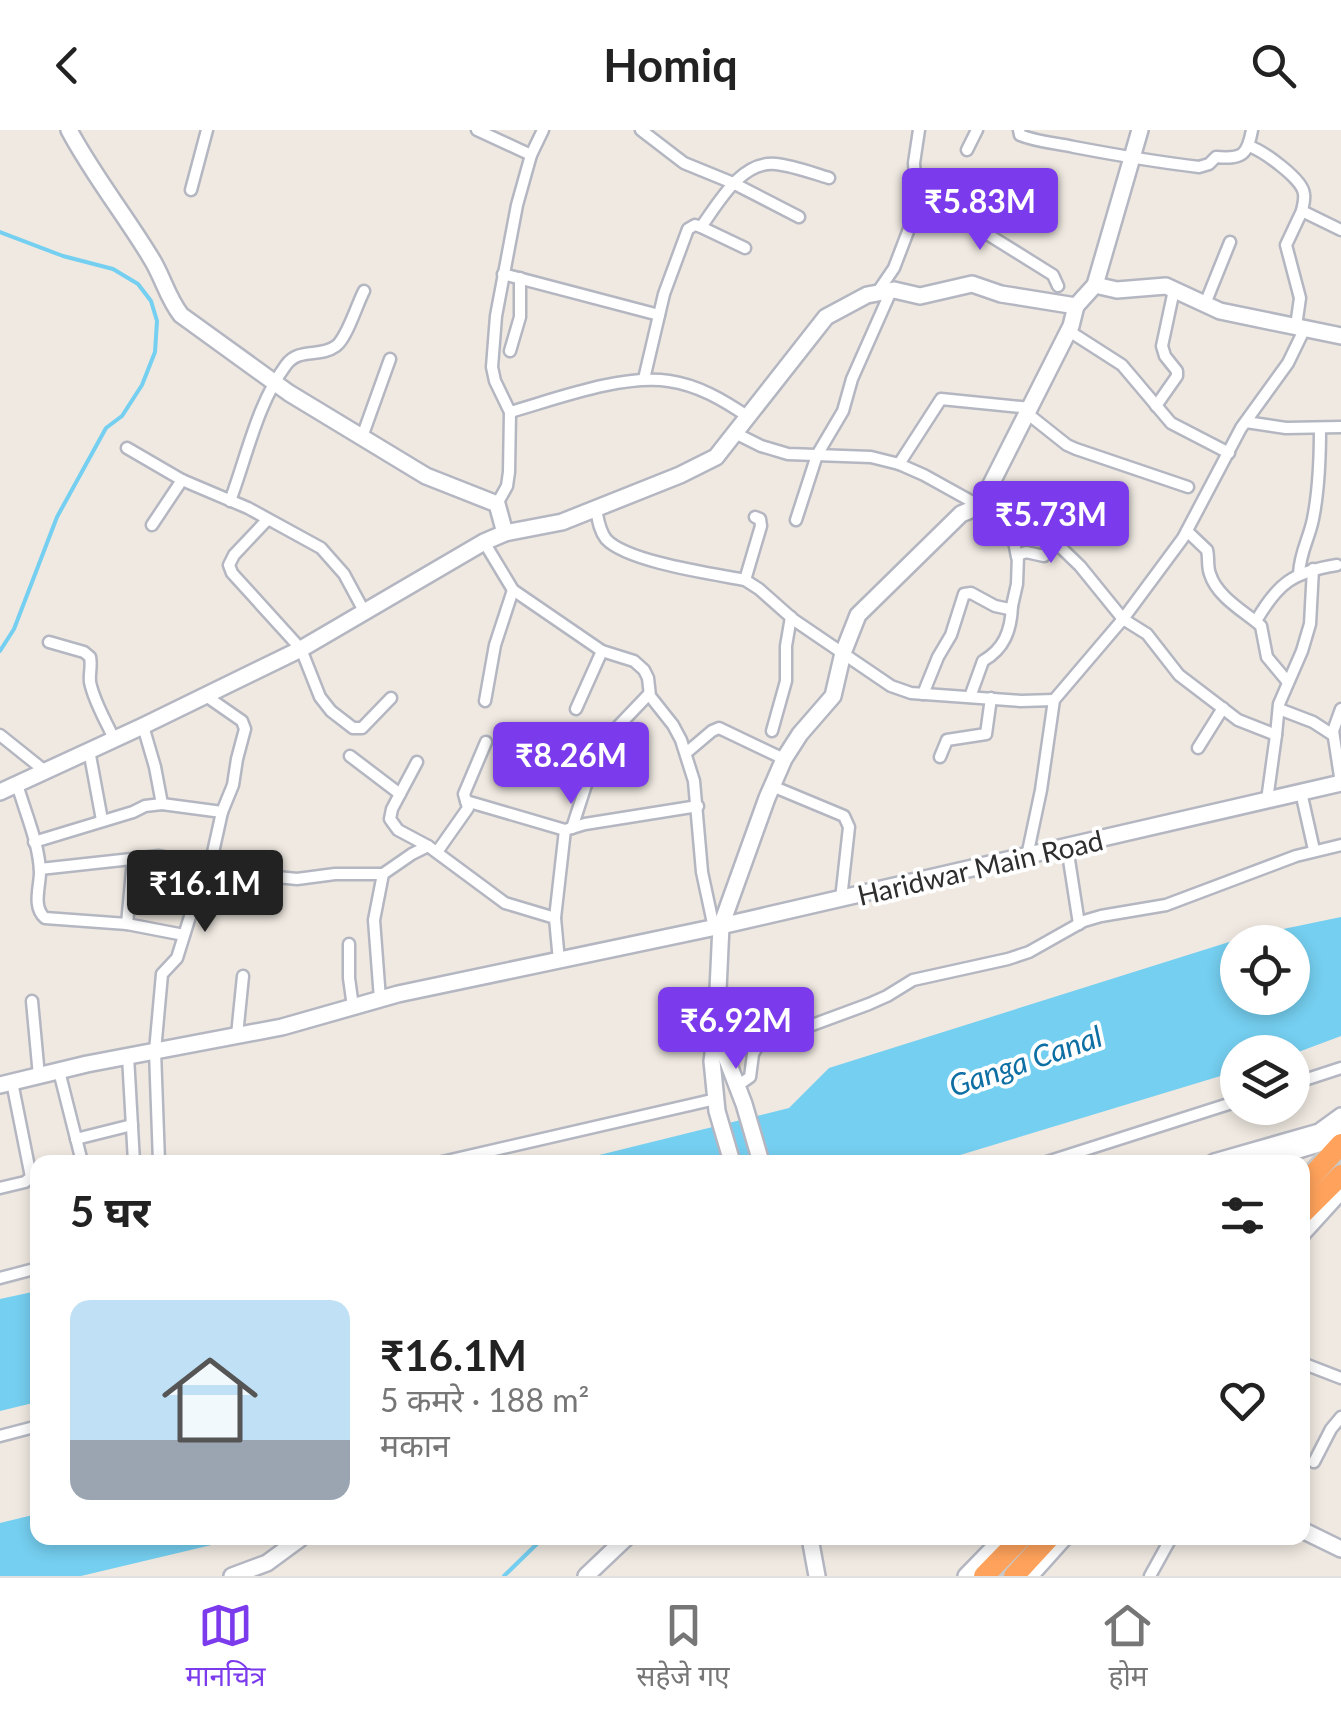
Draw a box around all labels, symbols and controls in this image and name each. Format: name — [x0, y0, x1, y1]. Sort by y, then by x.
icon: back — [40, 38, 95, 93]
text: Homiq — [603, 38, 738, 92]
icon: search — [1246, 38, 1301, 93]
pin: ₹5.83M — [899, 168, 1061, 253]
text: ₹5.83M — [924, 181, 1036, 220]
pin: ₹5.73M — [970, 481, 1132, 566]
text: ₹5.73M — [995, 494, 1107, 533]
pin: ₹8.26M — [490, 722, 652, 807]
text: ₹8.26M — [515, 735, 627, 774]
street label: Haridwar Main Road — [854, 822, 1106, 912]
pin: ₹16.1M — [124, 850, 286, 935]
text: ₹16.1M — [149, 863, 261, 902]
map controls — [1220, 925, 1310, 1125]
button: locate — [1220, 925, 1310, 1015]
pin: ₹6.92M — [655, 987, 817, 1072]
text: ₹6.92M — [680, 1000, 792, 1039]
water label: Ganga Canal — [944, 1017, 1107, 1103]
button: layers — [1220, 1035, 1310, 1125]
text: 5 घर — [70, 1186, 150, 1236]
icon: filters — [1215, 1188, 1270, 1243]
text: ₹16.1M — [380, 1330, 527, 1380]
icon: home — [150, 1340, 270, 1460]
icon: heart — [1215, 1373, 1270, 1428]
text: 5 कमरे · 188 m² — [380, 1380, 589, 1419]
text: मकान — [380, 1425, 450, 1464]
tab: मानचित्र — [185, 1598, 266, 1697]
tab: सहेजे गए — [637, 1598, 730, 1697]
tab: होम — [1100, 1598, 1155, 1697]

